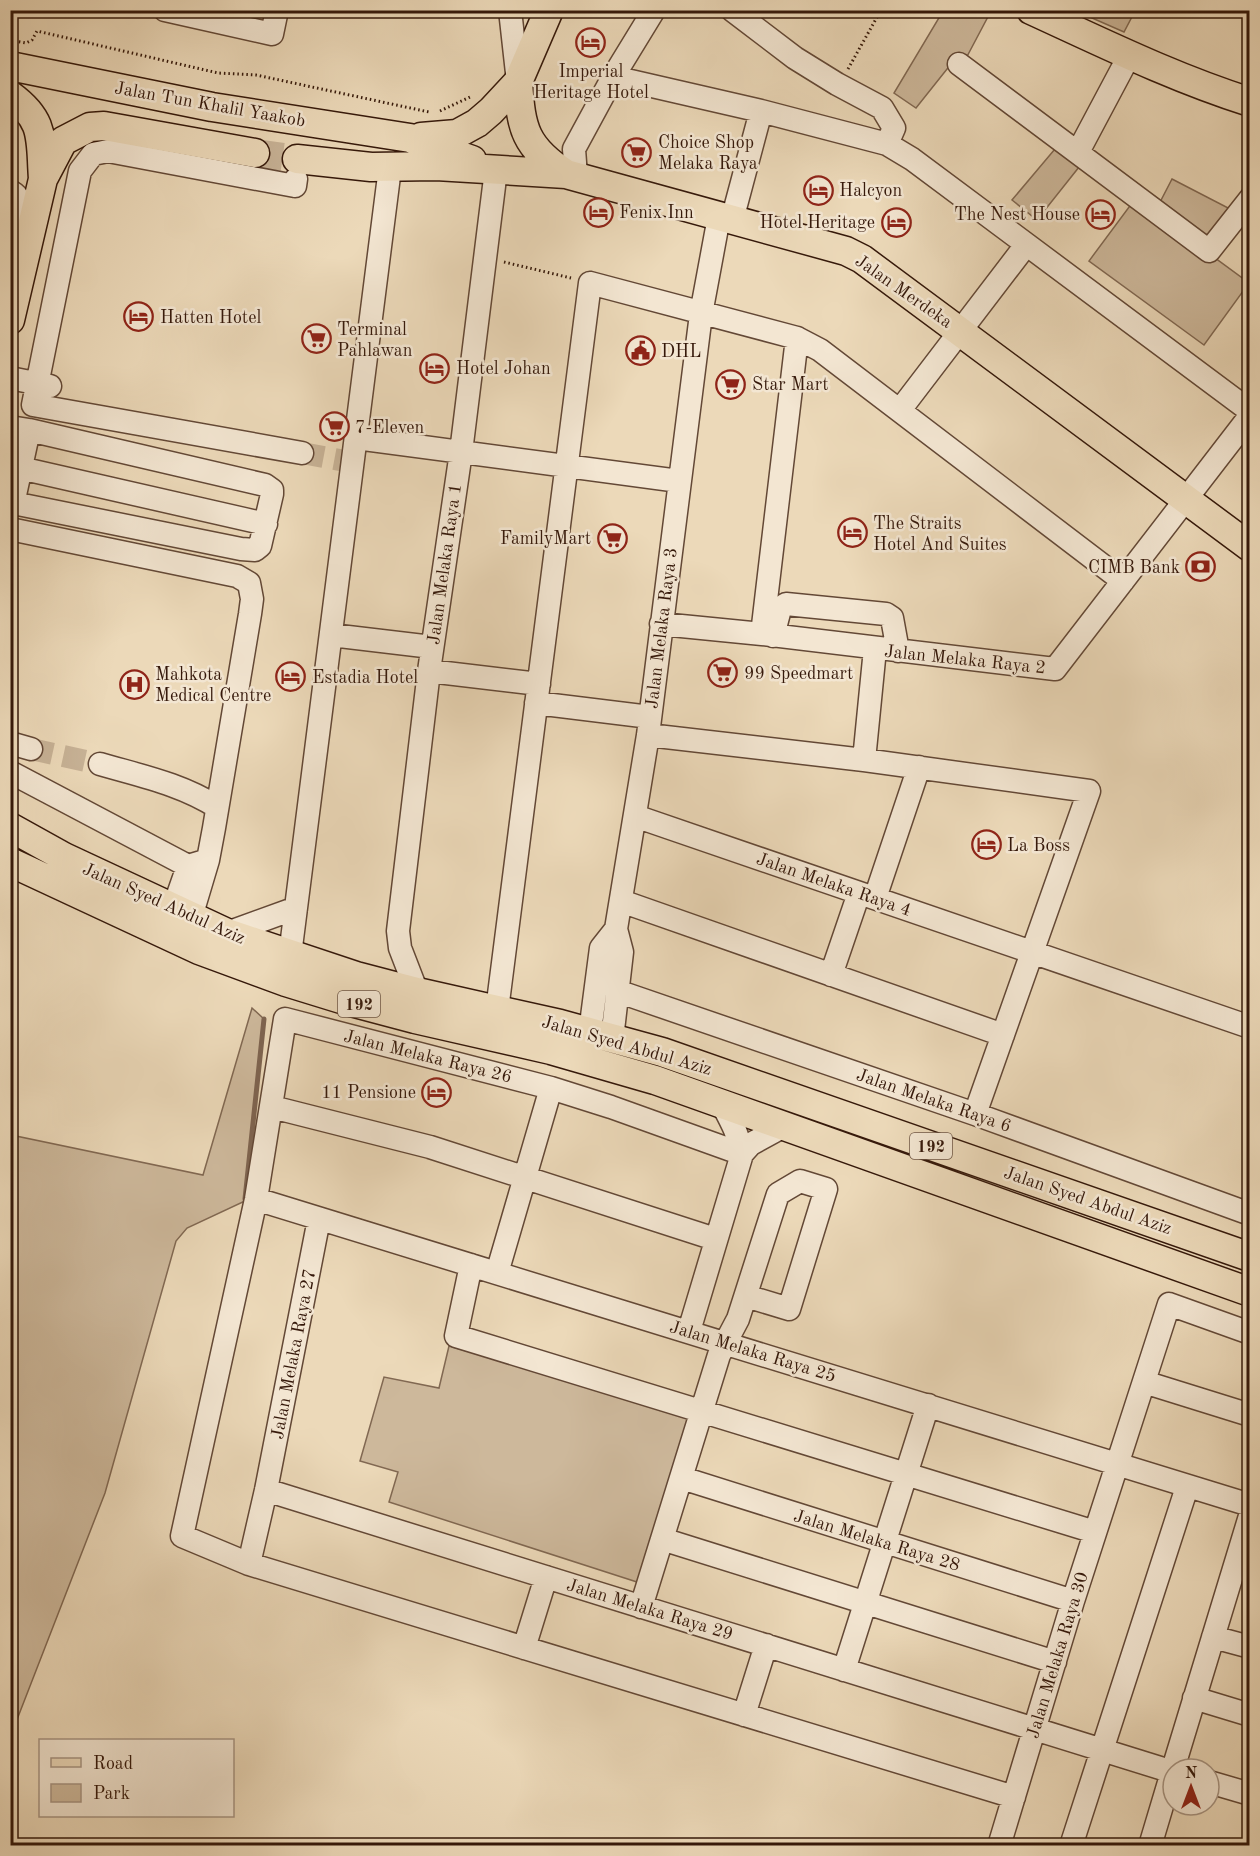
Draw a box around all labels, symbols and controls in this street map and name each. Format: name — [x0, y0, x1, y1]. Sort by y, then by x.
hotel icon: Imperial Heritage Hotel — [575, 26, 607, 58]
place label: Imperial Heritage Hotel — [533, 63, 649, 102]
street label: Jalan Tun Khalil Yaakob — [113, 79, 307, 131]
place label: Choice Shop Melaka Raya — [658, 134, 758, 173]
supermarket icon: Choice Shop Melaka Raya — [621, 136, 653, 168]
hotel icon: Halcyon — [802, 174, 834, 206]
place label: Halcyon — [839, 182, 902, 200]
hotel icon: Fenix Inn — [582, 196, 614, 228]
hotel icon: The Nest House — [1085, 198, 1117, 230]
place label: Fenix Inn — [619, 204, 694, 222]
hotel icon: Hotel Heritage — [880, 206, 912, 238]
place label: The Nest House — [954, 206, 1080, 224]
place label: Hotel Heritage — [760, 214, 875, 232]
street label: Jalan Merdeka — [852, 252, 955, 332]
hotel icon: Hatten Hotel — [123, 301, 155, 333]
place label: Hatten Hotel — [160, 309, 261, 327]
place label: Terminal Pahlawan — [337, 321, 413, 360]
supermarket icon: Terminal Pahlawan — [300, 323, 332, 355]
public building icon: DHL — [624, 335, 656, 367]
place label: DHL — [661, 343, 701, 361]
hotel icon: Hotel Johan — [419, 352, 451, 384]
place label: Hotel Johan — [456, 360, 551, 378]
supermarket icon: Star Mart — [715, 368, 747, 400]
place label: Star Mart — [752, 376, 828, 394]
supermarket icon: 7-Eleven — [318, 411, 350, 443]
place label: 7-Eleven — [355, 419, 425, 437]
street label: Jalan Melaka Raya 1 — [425, 482, 465, 646]
place label: The Straits Hotel And Suites — [873, 515, 1007, 554]
hotel icon: The Straits Hotel And Suites — [836, 517, 868, 549]
supermarket icon: FamilyMart — [596, 522, 628, 554]
place label: FamilyMart — [500, 530, 591, 548]
street label: Jalan Melaka Raya 3 — [643, 546, 681, 710]
bank icon: CIMB Bank — [1185, 551, 1217, 583]
place label: CIMB Bank — [1088, 559, 1180, 577]
street label: Jalan Melaka Raya 2 — [883, 643, 1047, 677]
supermarket icon: 99 Speedmart — [707, 657, 739, 689]
hotel icon: Estadia Hotel — [275, 661, 307, 693]
place label: 99 Speedmart — [744, 665, 853, 683]
place label: Mahkota Medical Centre — [155, 666, 271, 705]
hospital icon: Mahkota Medical Centre — [118, 668, 150, 700]
place label: Estadia Hotel — [312, 669, 418, 687]
hotel icon: La Boss — [970, 829, 1002, 861]
place label: La Boss — [1007, 837, 1070, 855]
street label: Jalan Melaka Raya 4 — [754, 850, 913, 920]
street label: Jalan Syed Abdul Aziz — [80, 860, 248, 948]
road number: 192 — [338, 991, 380, 1017]
street label: Jalan Syed Abdul Aziz — [540, 1013, 714, 1079]
street label: Jalan Melaka Raya 26 — [342, 1027, 514, 1087]
street label: Jalan Melaka Raya 6 — [854, 1066, 1013, 1136]
hotel icon: 11 Pensione — [421, 1076, 453, 1108]
place label: 11 Pensione — [321, 1084, 416, 1102]
road number: 192 — [910, 1133, 952, 1159]
street label: Jalan Syed Abdul Aziz — [1002, 1164, 1174, 1238]
street label: Jalan Melaka Raya 27 — [269, 1268, 319, 1441]
street label: Jalan Melaka Raya 25 — [667, 1318, 838, 1386]
street label: Jalan Melaka Raya 28 — [791, 1507, 962, 1575]
street label: Jalan Melaka Raya 30 — [1024, 1570, 1092, 1741]
street label: Jalan Melaka Raya 29 — [564, 1576, 735, 1644]
legend — [39, 1739, 234, 1817]
text: Road — [93, 1755, 133, 1773]
north arrow — [1161, 1757, 1221, 1817]
text: N — [1185, 1766, 1198, 1782]
text: Park — [93, 1785, 130, 1803]

